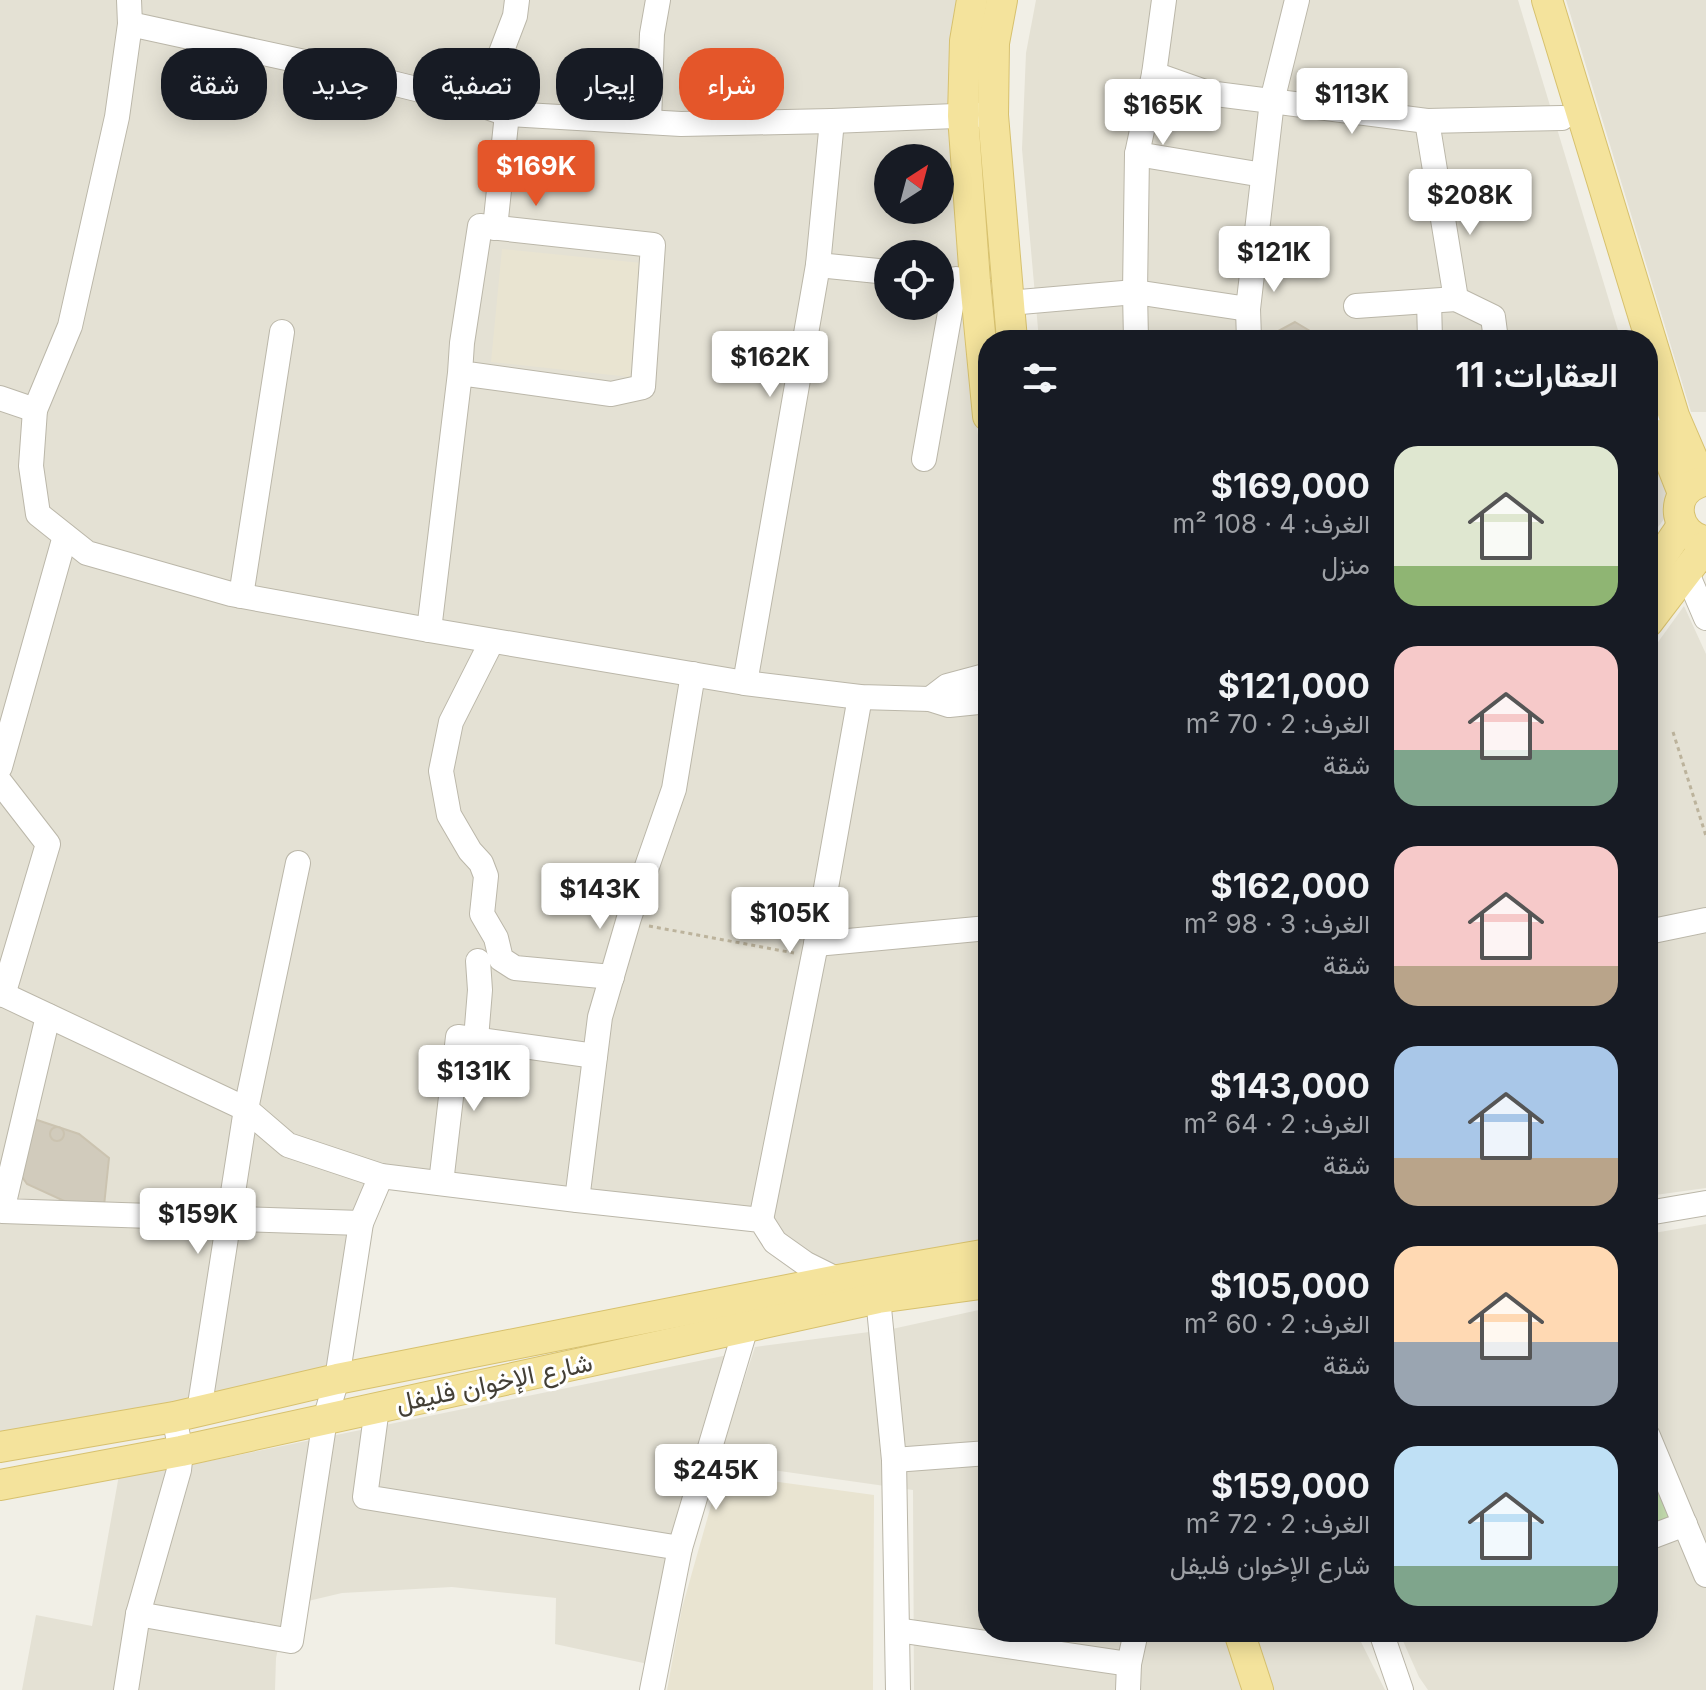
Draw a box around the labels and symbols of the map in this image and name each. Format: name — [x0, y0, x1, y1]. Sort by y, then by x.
pin: $113K — [1296, 68, 1408, 136]
pin: $165K — [1107, 79, 1219, 147]
pin: $169K — [480, 140, 592, 208]
north arrow — [874, 144, 954, 224]
pin: $208K — [1414, 169, 1526, 237]
pin: $121K — [1218, 226, 1330, 294]
pin: $162K — [714, 331, 826, 399]
pin: $143K — [544, 863, 656, 931]
pin: $105K — [734, 887, 846, 955]
pin: $131K — [418, 1045, 530, 1113]
pin: $159K — [142, 1188, 254, 1256]
street label: شارع الإخوان فليفل — [393, 1346, 596, 1421]
pin: $245K — [660, 1444, 772, 1512]

